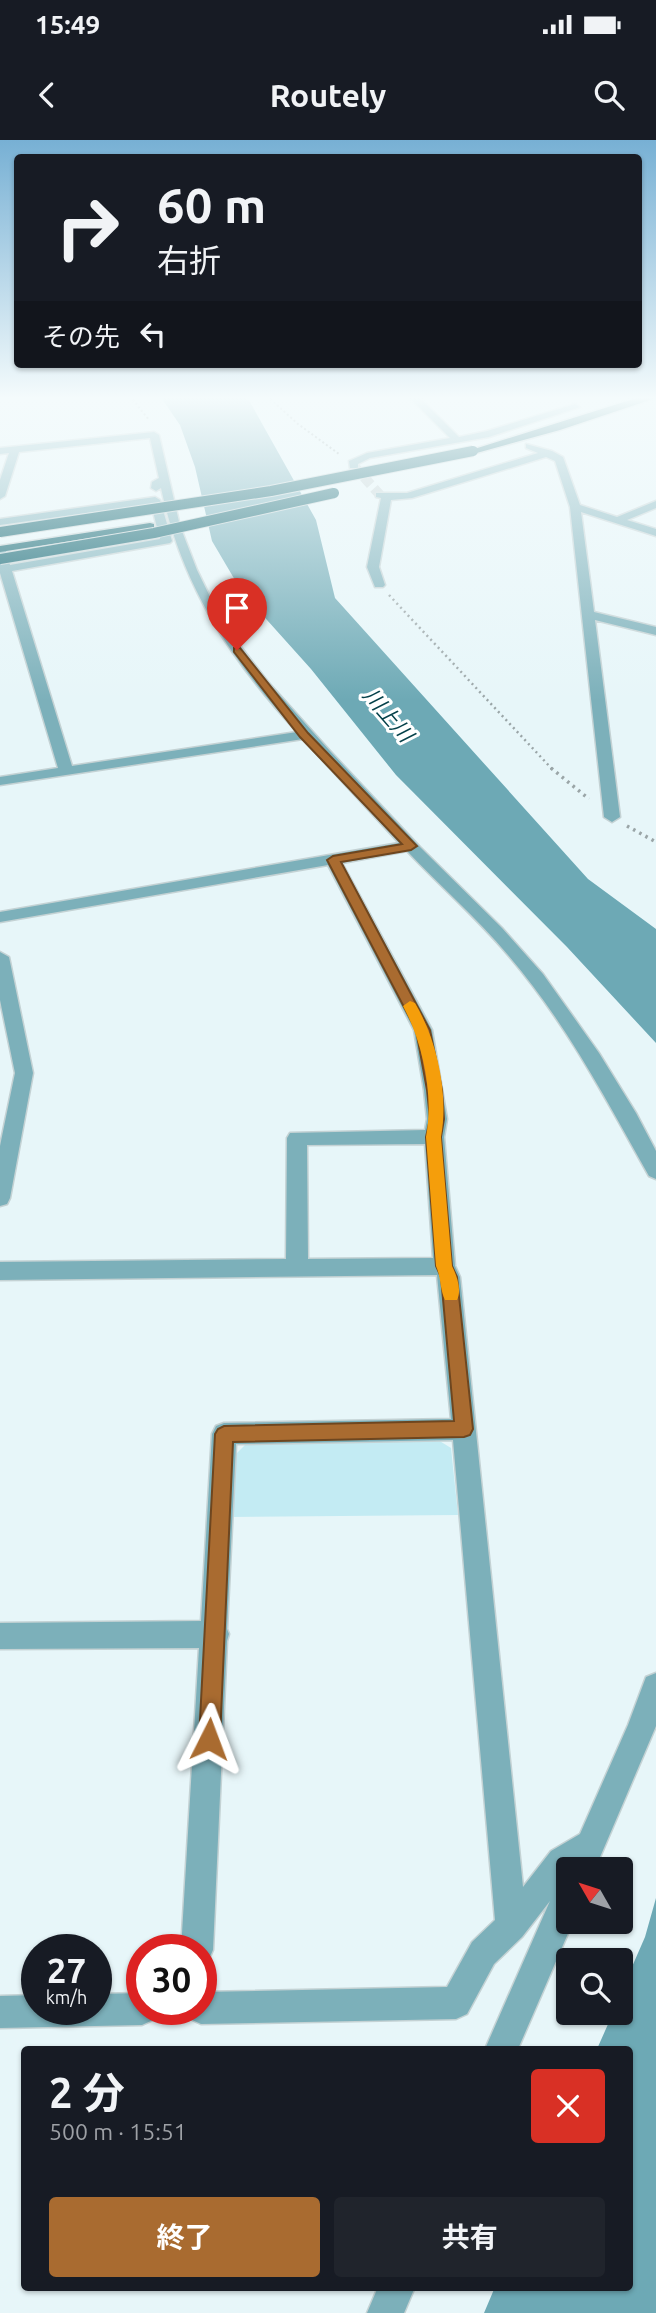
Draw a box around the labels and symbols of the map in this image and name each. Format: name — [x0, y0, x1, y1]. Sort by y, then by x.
pin — [207, 578, 267, 650]
water label: 川上川 — [359, 683, 420, 747]
position arrow — [172, 1702, 246, 1776]
north arrow — [556, 1857, 634, 1934]
speed limit sign: 30 — [126, 1934, 217, 2025]

